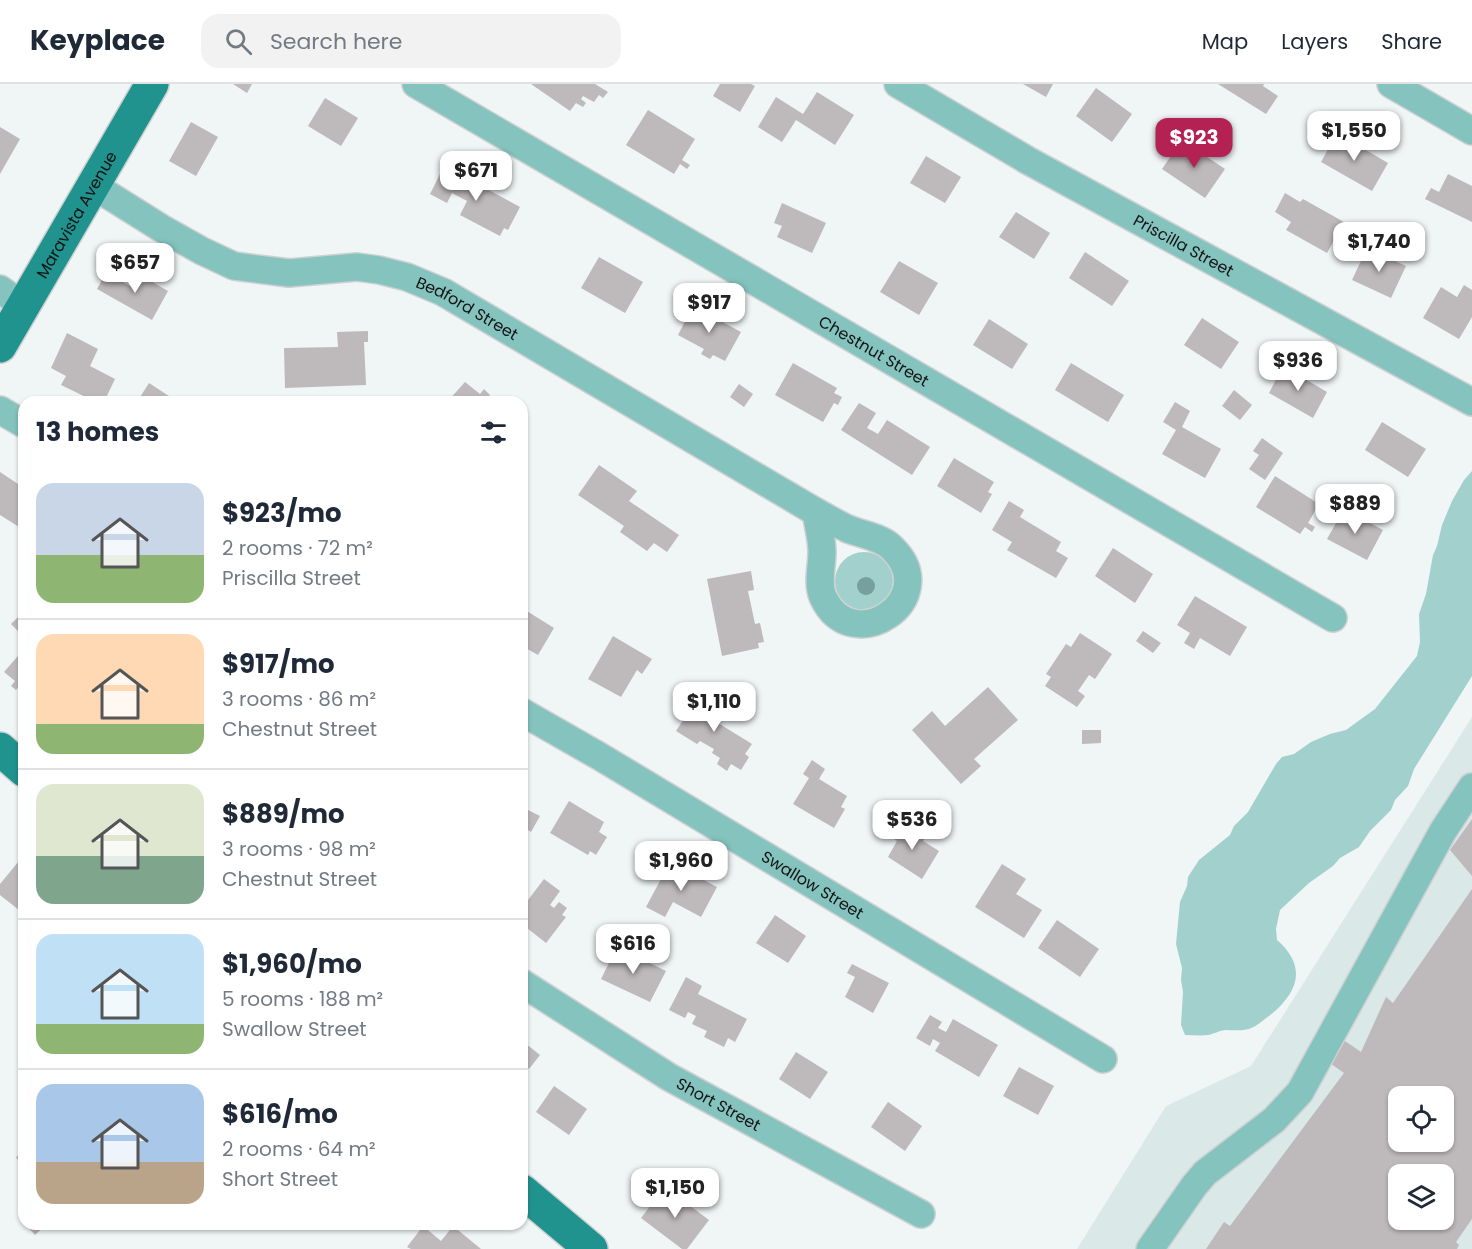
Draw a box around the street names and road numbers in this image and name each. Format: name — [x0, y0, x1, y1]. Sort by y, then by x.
street label: Maravista Avenue — [31, 147, 123, 283]
street label: Priscilla Street — [1129, 209, 1238, 282]
street label: Bedford Street — [412, 271, 523, 346]
street label: Chestnut Street — [814, 310, 933, 392]
street label: Swallow Street — [757, 845, 868, 925]
street label: Short Street — [672, 1072, 765, 1137]

